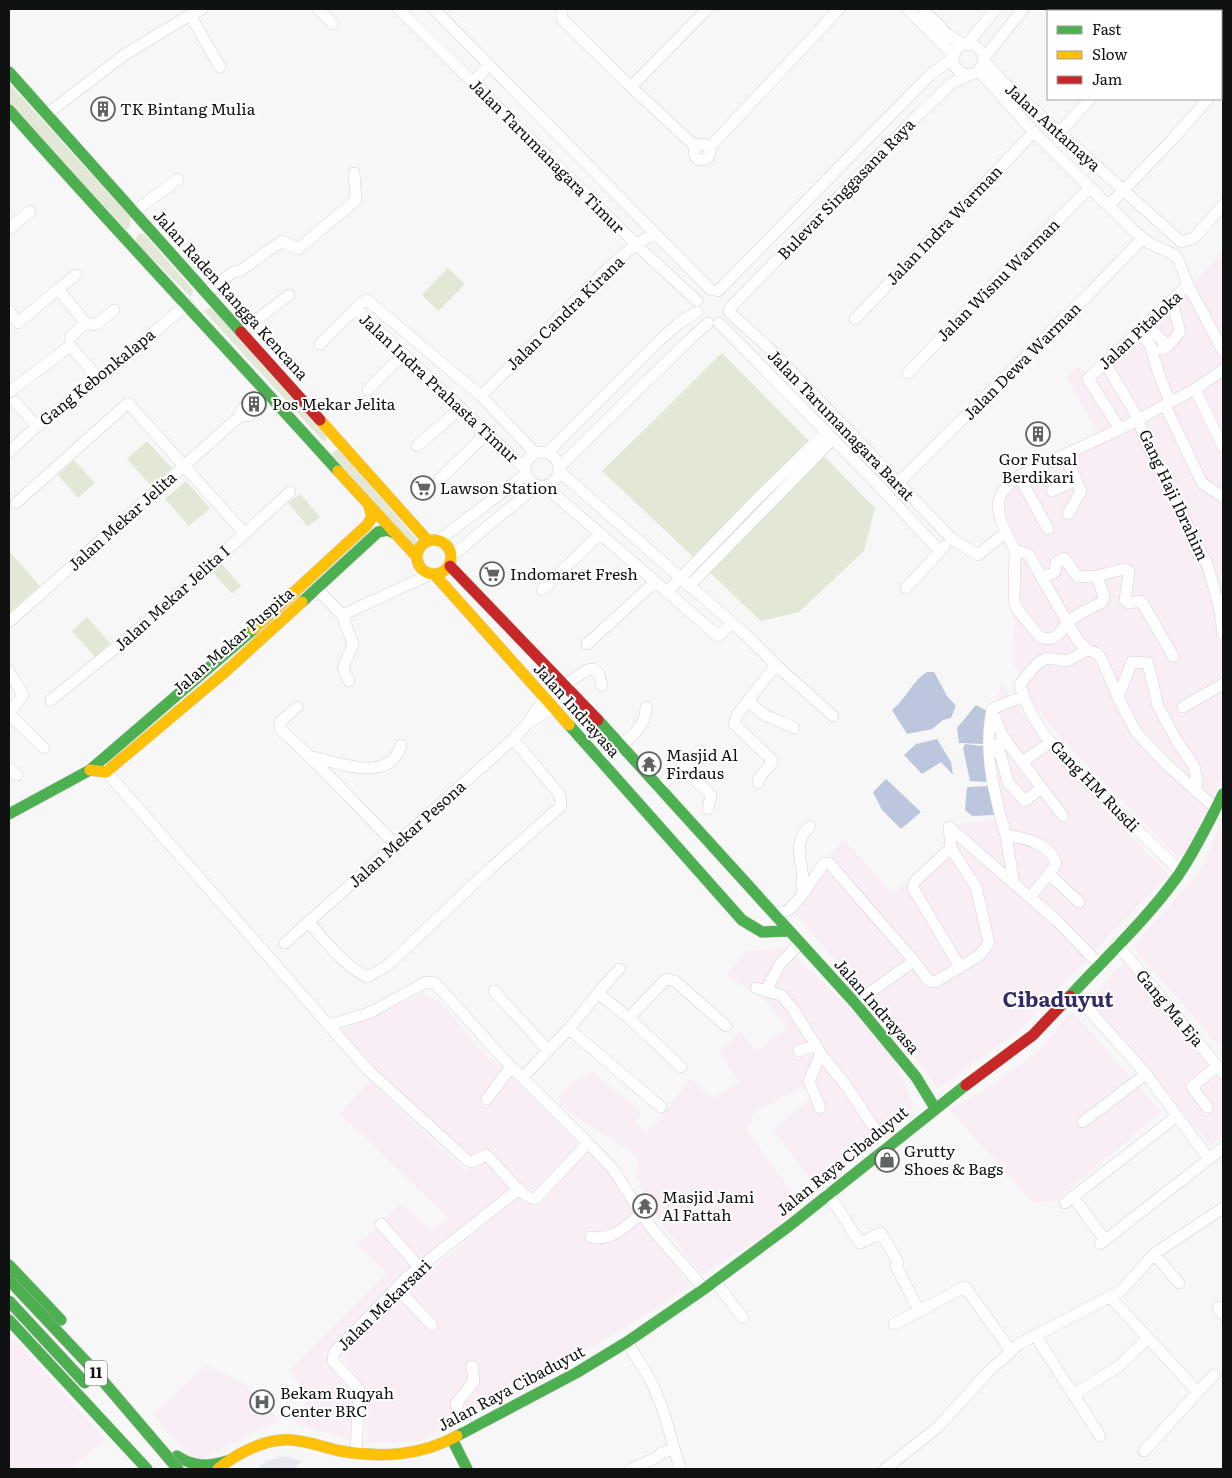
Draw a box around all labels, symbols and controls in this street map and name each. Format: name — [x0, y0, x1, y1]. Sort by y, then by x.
legend — [1047, 10, 1222, 100]
text: Fast — [1092, 17, 1121, 40]
text: Slow — [1092, 42, 1127, 65]
text: Jam — [1092, 67, 1123, 90]
street label: Jalan Tarumanagara Timur — [465, 72, 631, 239]
street label: Jalan Antamaya — [1000, 77, 1107, 176]
building icon: TK Bintang Mulia — [90, 96, 116, 122]
place label: TK Bintang Mulia — [120, 96, 256, 120]
street label: Bulevar Singgasana Raya — [771, 112, 920, 265]
street label: Jalan Indra Warman — [880, 159, 1007, 290]
street label: Jalan Raden Rangga Kencana — [149, 204, 315, 385]
street label: Jalan Wisnu Warman — [930, 212, 1065, 346]
street label: Jalan Candra Kirana — [500, 249, 629, 375]
street label: Jalan Pitaloka — [1092, 284, 1187, 374]
street label: Jalan Dewa Warman — [957, 296, 1086, 425]
street label: Jalan Indra Prahasta Timur — [355, 307, 525, 468]
street label: Gang Kebonkalapa — [33, 322, 160, 431]
street label: Jalan Tarumanagara Barat — [763, 343, 921, 506]
building icon: Pos Mekar Jelita — [241, 391, 267, 417]
place label: Pos Mekar Jelita — [272, 391, 396, 415]
building icon: Gor Futsal Berdikari — [1025, 421, 1051, 447]
street label: Gang Haji Ibrahim — [1134, 425, 1216, 565]
place label: Gor Futsal Berdikari — [999, 446, 1077, 488]
street label: Jalan Mekar Jelita — [62, 465, 181, 576]
supermarket icon: Lawson Station — [410, 475, 436, 501]
place label: Lawson Station — [440, 475, 558, 499]
street label: Jalan Mekar Jelita I — [108, 539, 235, 656]
supermarket icon: Indomaret Fresh — [479, 561, 505, 587]
place label: Indomaret Fresh — [510, 561, 638, 585]
street label: Jalan Mekar Puspita — [166, 580, 299, 700]
street label: Jalan Indrayasa — [529, 657, 627, 762]
street label: Gang HM Rusdi — [1046, 734, 1146, 837]
place label: Masjid Al Firdaus — [666, 742, 738, 784]
temple icon: Masjid Al Firdaus — [636, 751, 662, 777]
street label: Jalan Mekar Pesona — [342, 774, 471, 893]
street label: Jalan Indrayasa — [829, 952, 926, 1059]
street label: Gang Ma Eja — [1131, 964, 1210, 1051]
district label: Cibaduyut — [1003, 982, 1114, 1013]
street label: Jalan Raya Cibaduyut — [770, 1099, 913, 1221]
place label: Grutty Shoes & Bags — [904, 1138, 1003, 1180]
shop icon: Grutty Shoes & Bags — [874, 1147, 900, 1173]
place label: Masjid Jami Al Fattah — [662, 1184, 754, 1226]
temple icon: Masjid Jami Al Fattah — [632, 1193, 658, 1219]
street label: Jalan Mekarsari — [331, 1253, 436, 1356]
street label: Jalan Raya Cibaduyut — [433, 1338, 589, 1436]
road number: 11 — [85, 1360, 107, 1386]
place label: Bekam Ruqyah Center BRC — [280, 1380, 395, 1422]
hospital icon: Bekam Ruqyah Center BRC — [249, 1389, 275, 1415]

